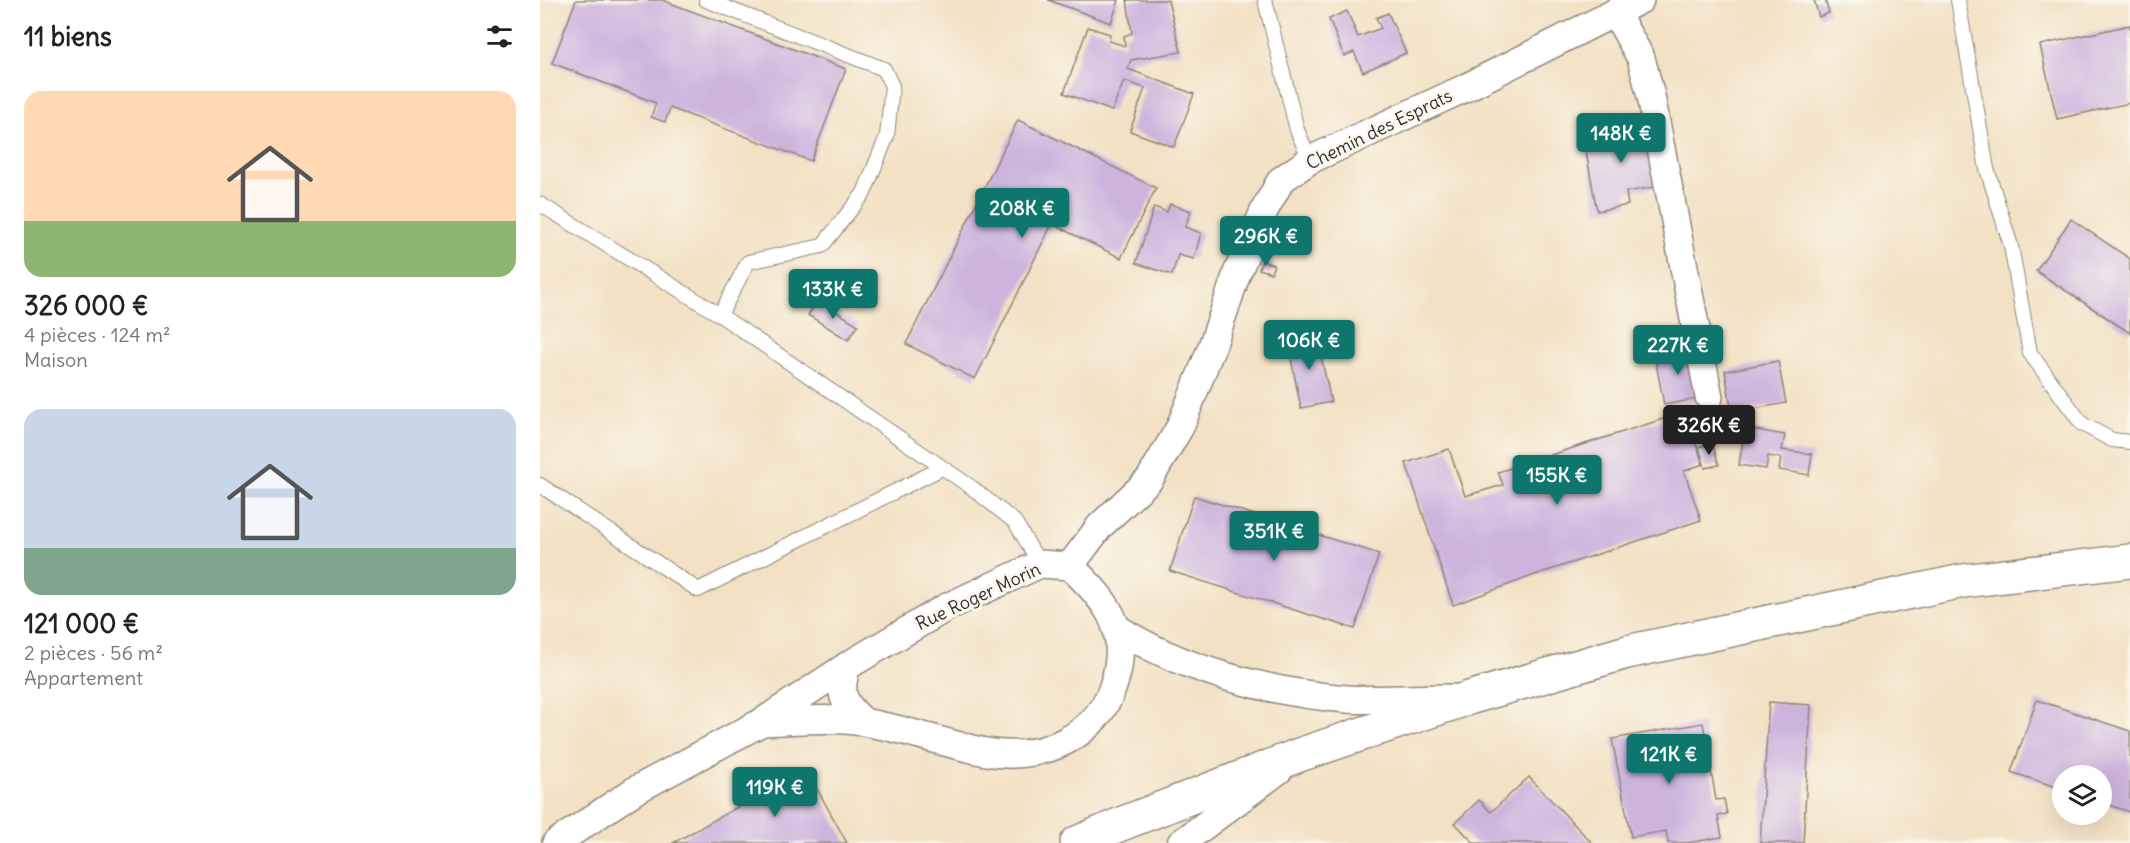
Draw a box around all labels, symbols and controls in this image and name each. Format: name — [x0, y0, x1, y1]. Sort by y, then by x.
text: 11 biens — [24, 20, 112, 53]
icon: filters — [483, 20, 516, 53]
street label: Chemin des Esprats — [1302, 84, 1456, 174]
pin: 148K € — [1572, 113, 1670, 164]
text: 148K € — [1591, 120, 1652, 145]
icon: home — [216, 130, 324, 238]
pin: 208K € — [973, 188, 1071, 239]
text: 208K € — [989, 195, 1055, 220]
pin: 296K € — [1217, 216, 1315, 267]
text: 296K € — [1234, 223, 1298, 248]
pin: 133K € — [784, 269, 882, 320]
text: 133K € — [803, 276, 863, 301]
text: 326 000 € — [24, 289, 148, 322]
pin: 106K € — [1260, 320, 1358, 371]
text: 4 pièces · 124 m² — [24, 322, 171, 347]
pin: 227K € — [1629, 325, 1727, 376]
text: 106K € — [1278, 327, 1340, 352]
text: 227K € — [1647, 332, 1709, 357]
text: Maison — [24, 347, 88, 372]
pin: 326K € — [1660, 405, 1758, 456]
text: 326K € — [1677, 412, 1741, 437]
icon: home — [216, 448, 324, 556]
pin: 155K € — [1508, 455, 1606, 506]
text: 155K € — [1527, 462, 1587, 487]
pin: 351K € — [1225, 511, 1323, 562]
text: 351K € — [1244, 518, 1304, 543]
street label: Rue Roger Morin — [912, 557, 1044, 635]
text: 121 000 € — [24, 607, 139, 640]
text: 2 pièces · 56 m² — [24, 640, 163, 665]
text: Appartement — [24, 665, 143, 690]
pin: 121K € — [1620, 734, 1718, 785]
text: 121K € — [1641, 741, 1697, 766]
map controls — [2052, 765, 2112, 825]
button: layers — [2052, 765, 2112, 825]
pin: 119K € — [726, 767, 824, 818]
text: 119K € — [746, 774, 804, 799]

